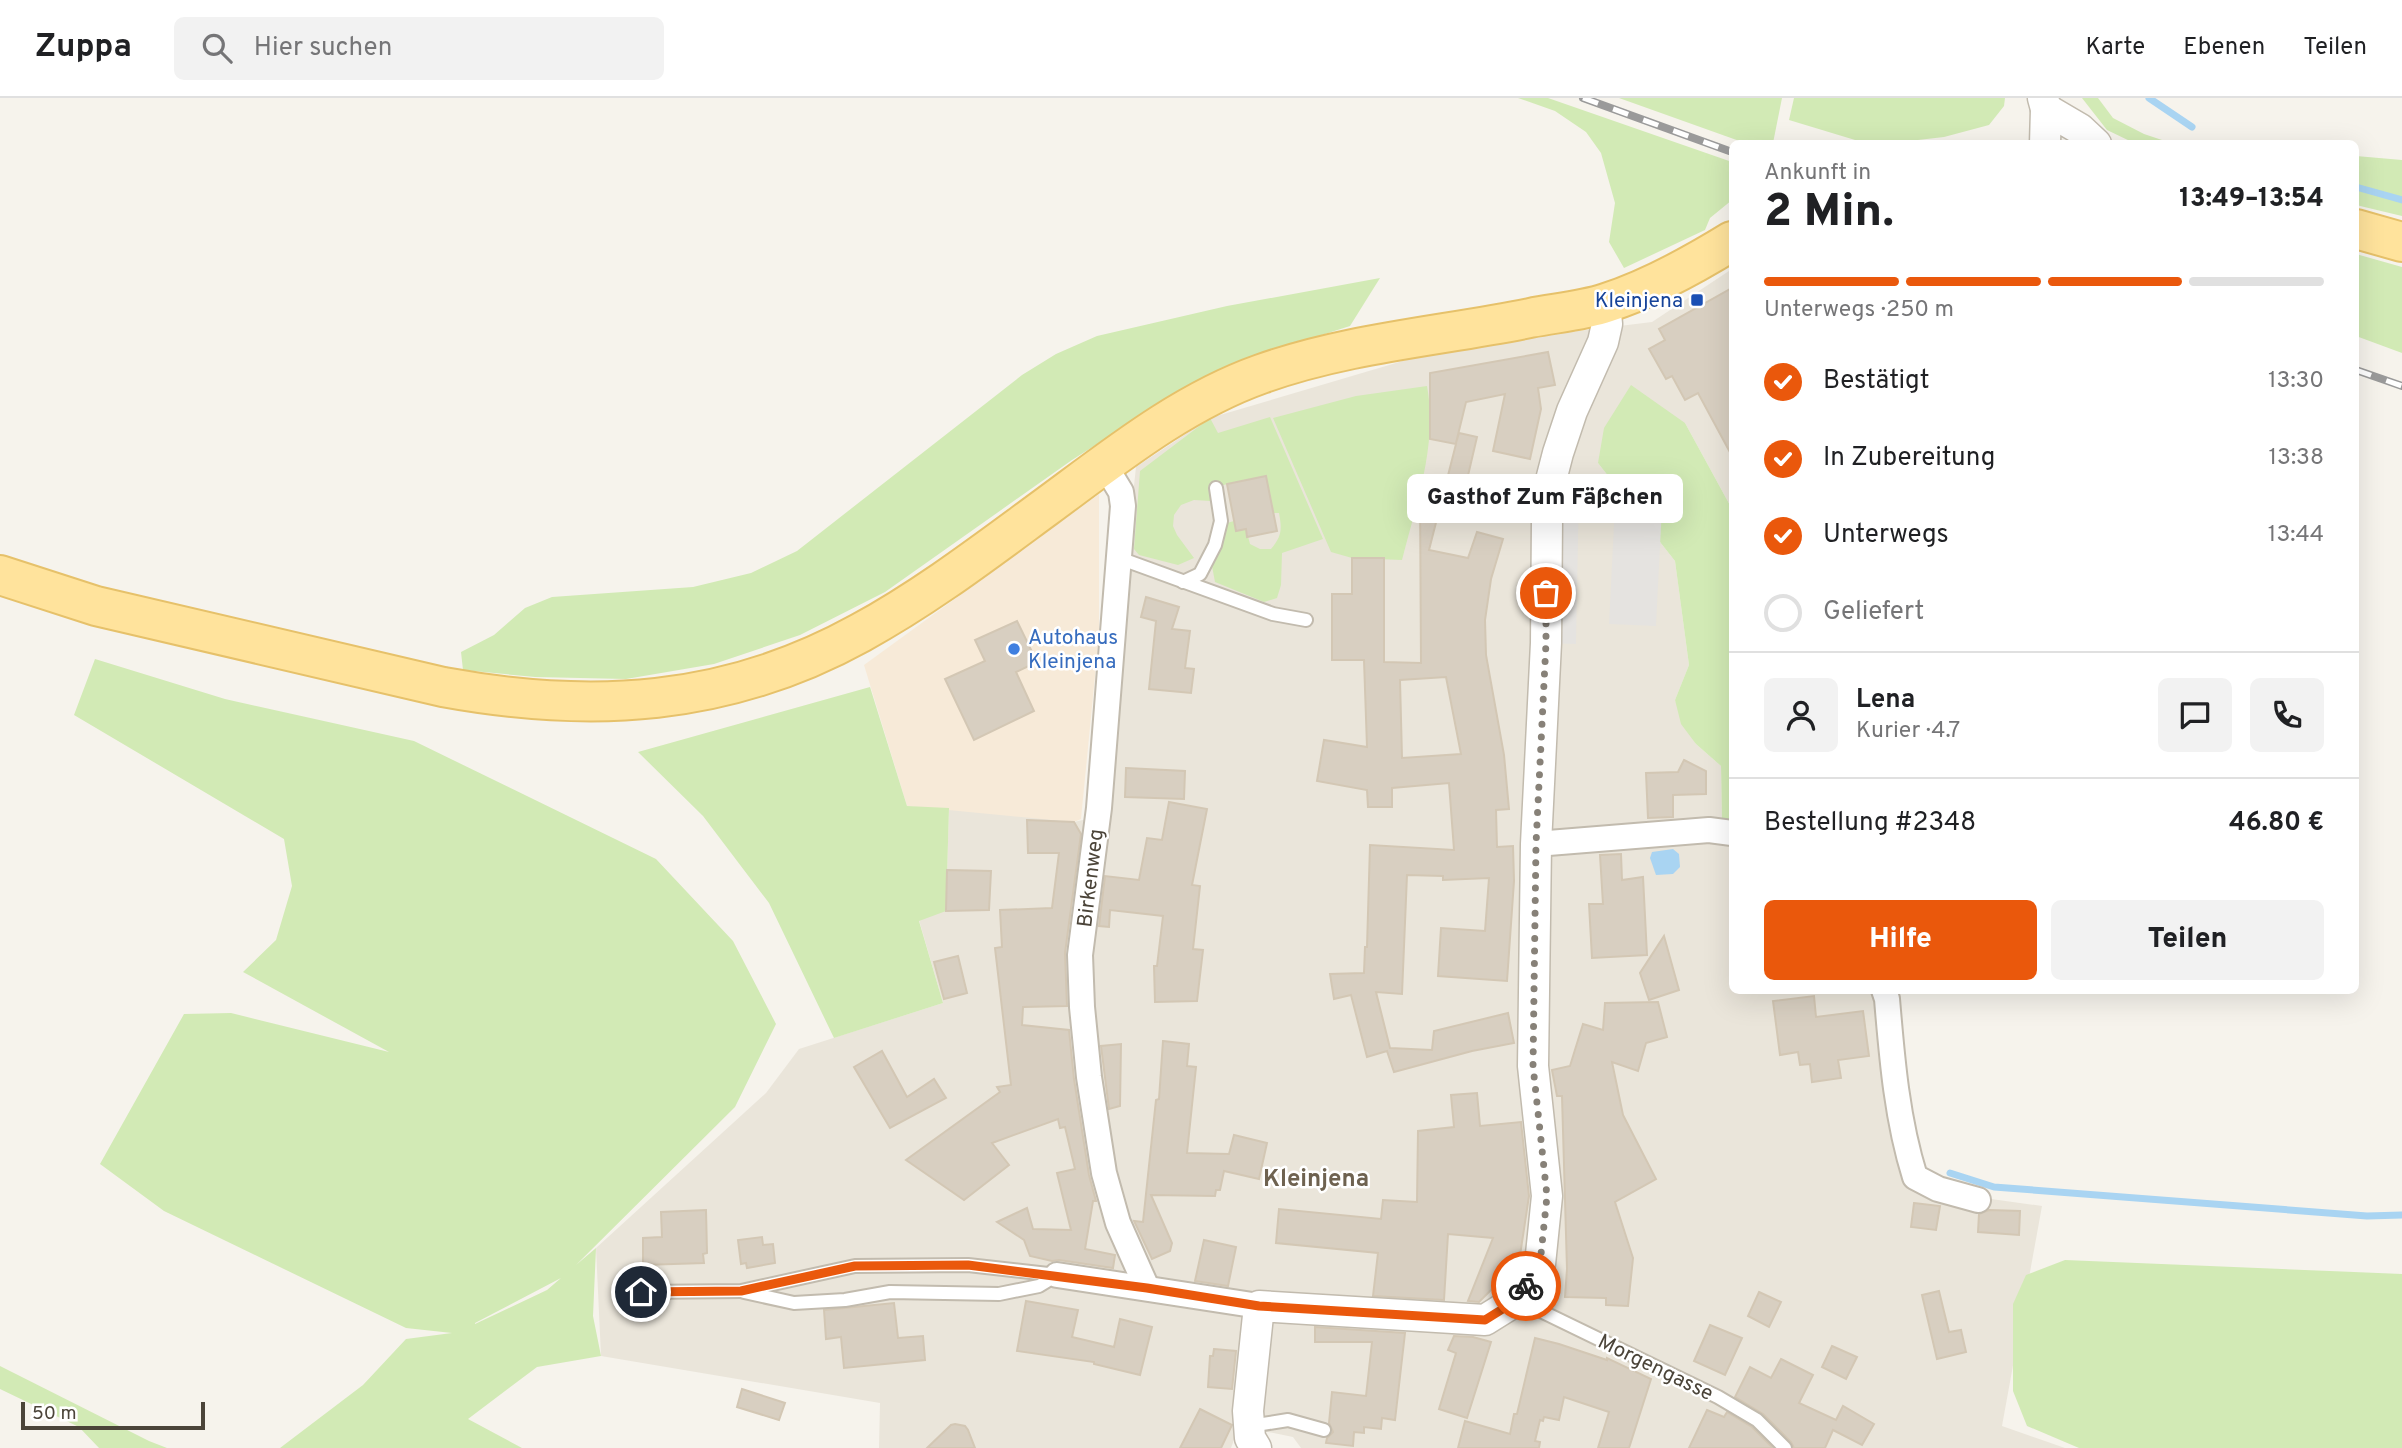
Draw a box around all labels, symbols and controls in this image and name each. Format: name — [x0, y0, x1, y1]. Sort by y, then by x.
search box — [174, 17, 664, 80]
text: Zuppa — [35, 27, 132, 69]
icon: search — [198, 29, 236, 67]
text: Hier suchen — [254, 32, 393, 65]
text: Karte — [2085, 33, 2145, 63]
text: Ebenen — [2183, 33, 2265, 63]
text: Teilen — [2303, 33, 2367, 63]
text: Ankunft in — [1764, 159, 1871, 188]
text: 13:49–13:54 — [2179, 183, 2324, 216]
text: 2 Min. — [1764, 184, 1894, 243]
place label: Kleinjena — [1595, 288, 1683, 315]
marker: Kleinjena — [1689, 292, 1705, 308]
text: Unterwegs · 250 m — [1764, 296, 1954, 325]
icon: check — [1764, 363, 1802, 401]
text: Bestätigt — [1823, 365, 1930, 398]
text: 13:30 — [2268, 367, 2324, 396]
icon: check — [1764, 440, 1802, 478]
text: In Zubereitung — [1823, 442, 1995, 475]
text: 13:38 — [2269, 444, 2324, 473]
callout: Gasthof Zum Fäßchen — [1408, 474, 1684, 523]
text: Gasthof Zum Fäßchen — [1427, 484, 1663, 513]
icon: check — [1764, 517, 1802, 555]
text: Unterwegs — [1823, 519, 1949, 552]
text: 13:44 — [2268, 521, 2324, 550]
pin — [1516, 563, 1576, 623]
icon: bag — [1527, 574, 1565, 612]
text: Geliefert — [1823, 596, 1924, 629]
place label: Autohaus Kleinjena — [1028, 625, 1118, 676]
marker: Autohaus Kleinjena — [1006, 641, 1022, 657]
button: person — [1764, 678, 1838, 752]
button: chat — [2158, 678, 2232, 752]
button: phone — [2250, 678, 2324, 752]
text: Lena — [1856, 684, 1915, 717]
text: Kurier · 4.7 — [1856, 717, 1960, 746]
text: Bestellung #2348 — [1764, 807, 1976, 840]
text: 46.80 € — [2229, 807, 2324, 840]
street label: Birkenweg — [1072, 827, 1111, 929]
button: Hilfe — [1764, 900, 2037, 980]
button: Teilen — [2051, 900, 2324, 980]
district label: Kleinjena — [1263, 1165, 1369, 1195]
courier — [1491, 1251, 1561, 1321]
pin — [611, 1262, 671, 1322]
icon: bike — [1507, 1267, 1545, 1305]
icon: home — [622, 1273, 660, 1311]
street label: Morgengasse — [1593, 1329, 1718, 1408]
scale bar — [21, 1399, 205, 1431]
text: 50 m — [32, 1402, 77, 1426]

